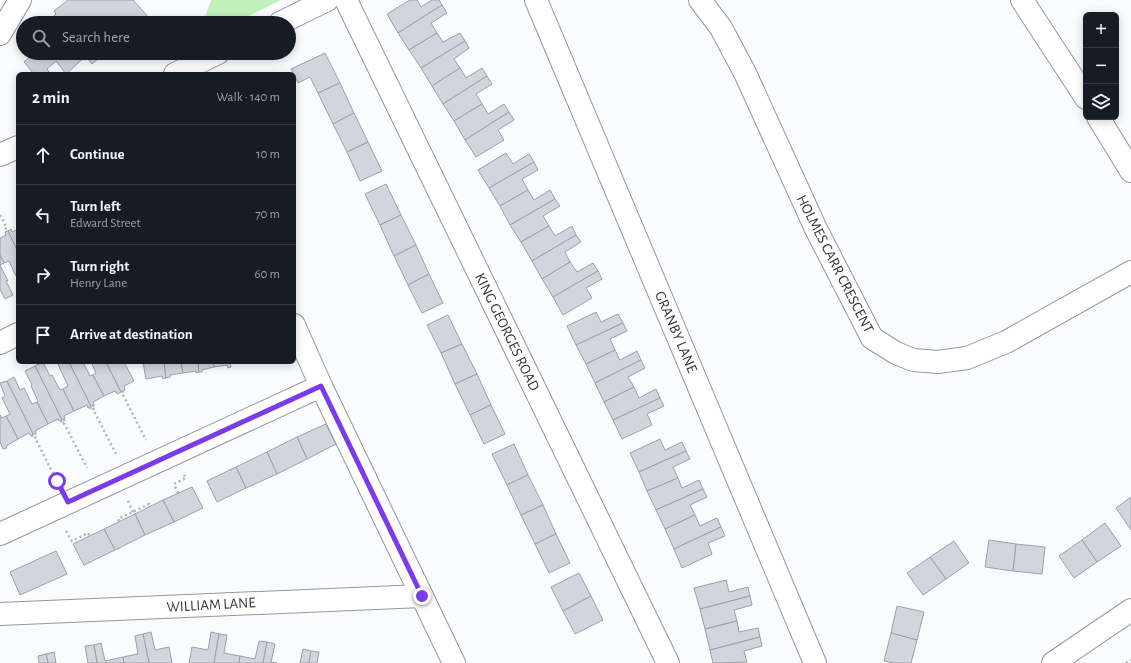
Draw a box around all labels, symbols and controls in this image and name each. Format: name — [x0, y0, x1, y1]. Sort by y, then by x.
map controls — [1083, 12, 1119, 120]
button: + — [1083, 12, 1119, 48]
search box — [16, 16, 296, 60]
icon: search — [30, 27, 52, 49]
text: Search here — [62, 30, 130, 45]
button: − — [1083, 48, 1119, 84]
button: layers — [1083, 84, 1119, 120]
text: 2 min — [32, 89, 70, 106]
text: Walk · 140 m — [217, 91, 280, 104]
icon: ahead — [32, 144, 54, 166]
text: Continue — [70, 147, 125, 162]
text: 10 m — [256, 148, 280, 161]
street label: HOLMES CARR CRESCENT — [794, 193, 877, 336]
text: Turn left — [70, 199, 121, 214]
icon: left — [32, 204, 54, 226]
text: 70 m — [255, 208, 280, 221]
text: Edward Street — [70, 217, 141, 230]
text: Turn right — [70, 259, 129, 274]
icon: right — [32, 264, 54, 286]
text: 60 m — [254, 268, 280, 281]
street label: KING GEORGES ROAD — [472, 271, 542, 394]
text: Henry Lane — [70, 277, 127, 290]
street label: GRANBY LANE — [652, 289, 700, 375]
icon: arrive — [32, 324, 54, 346]
text: Arrive at destination — [70, 327, 193, 342]
route start — [48, 472, 66, 490]
route end — [413, 587, 431, 605]
street label: WILLIAM LANE — [166, 595, 256, 615]

